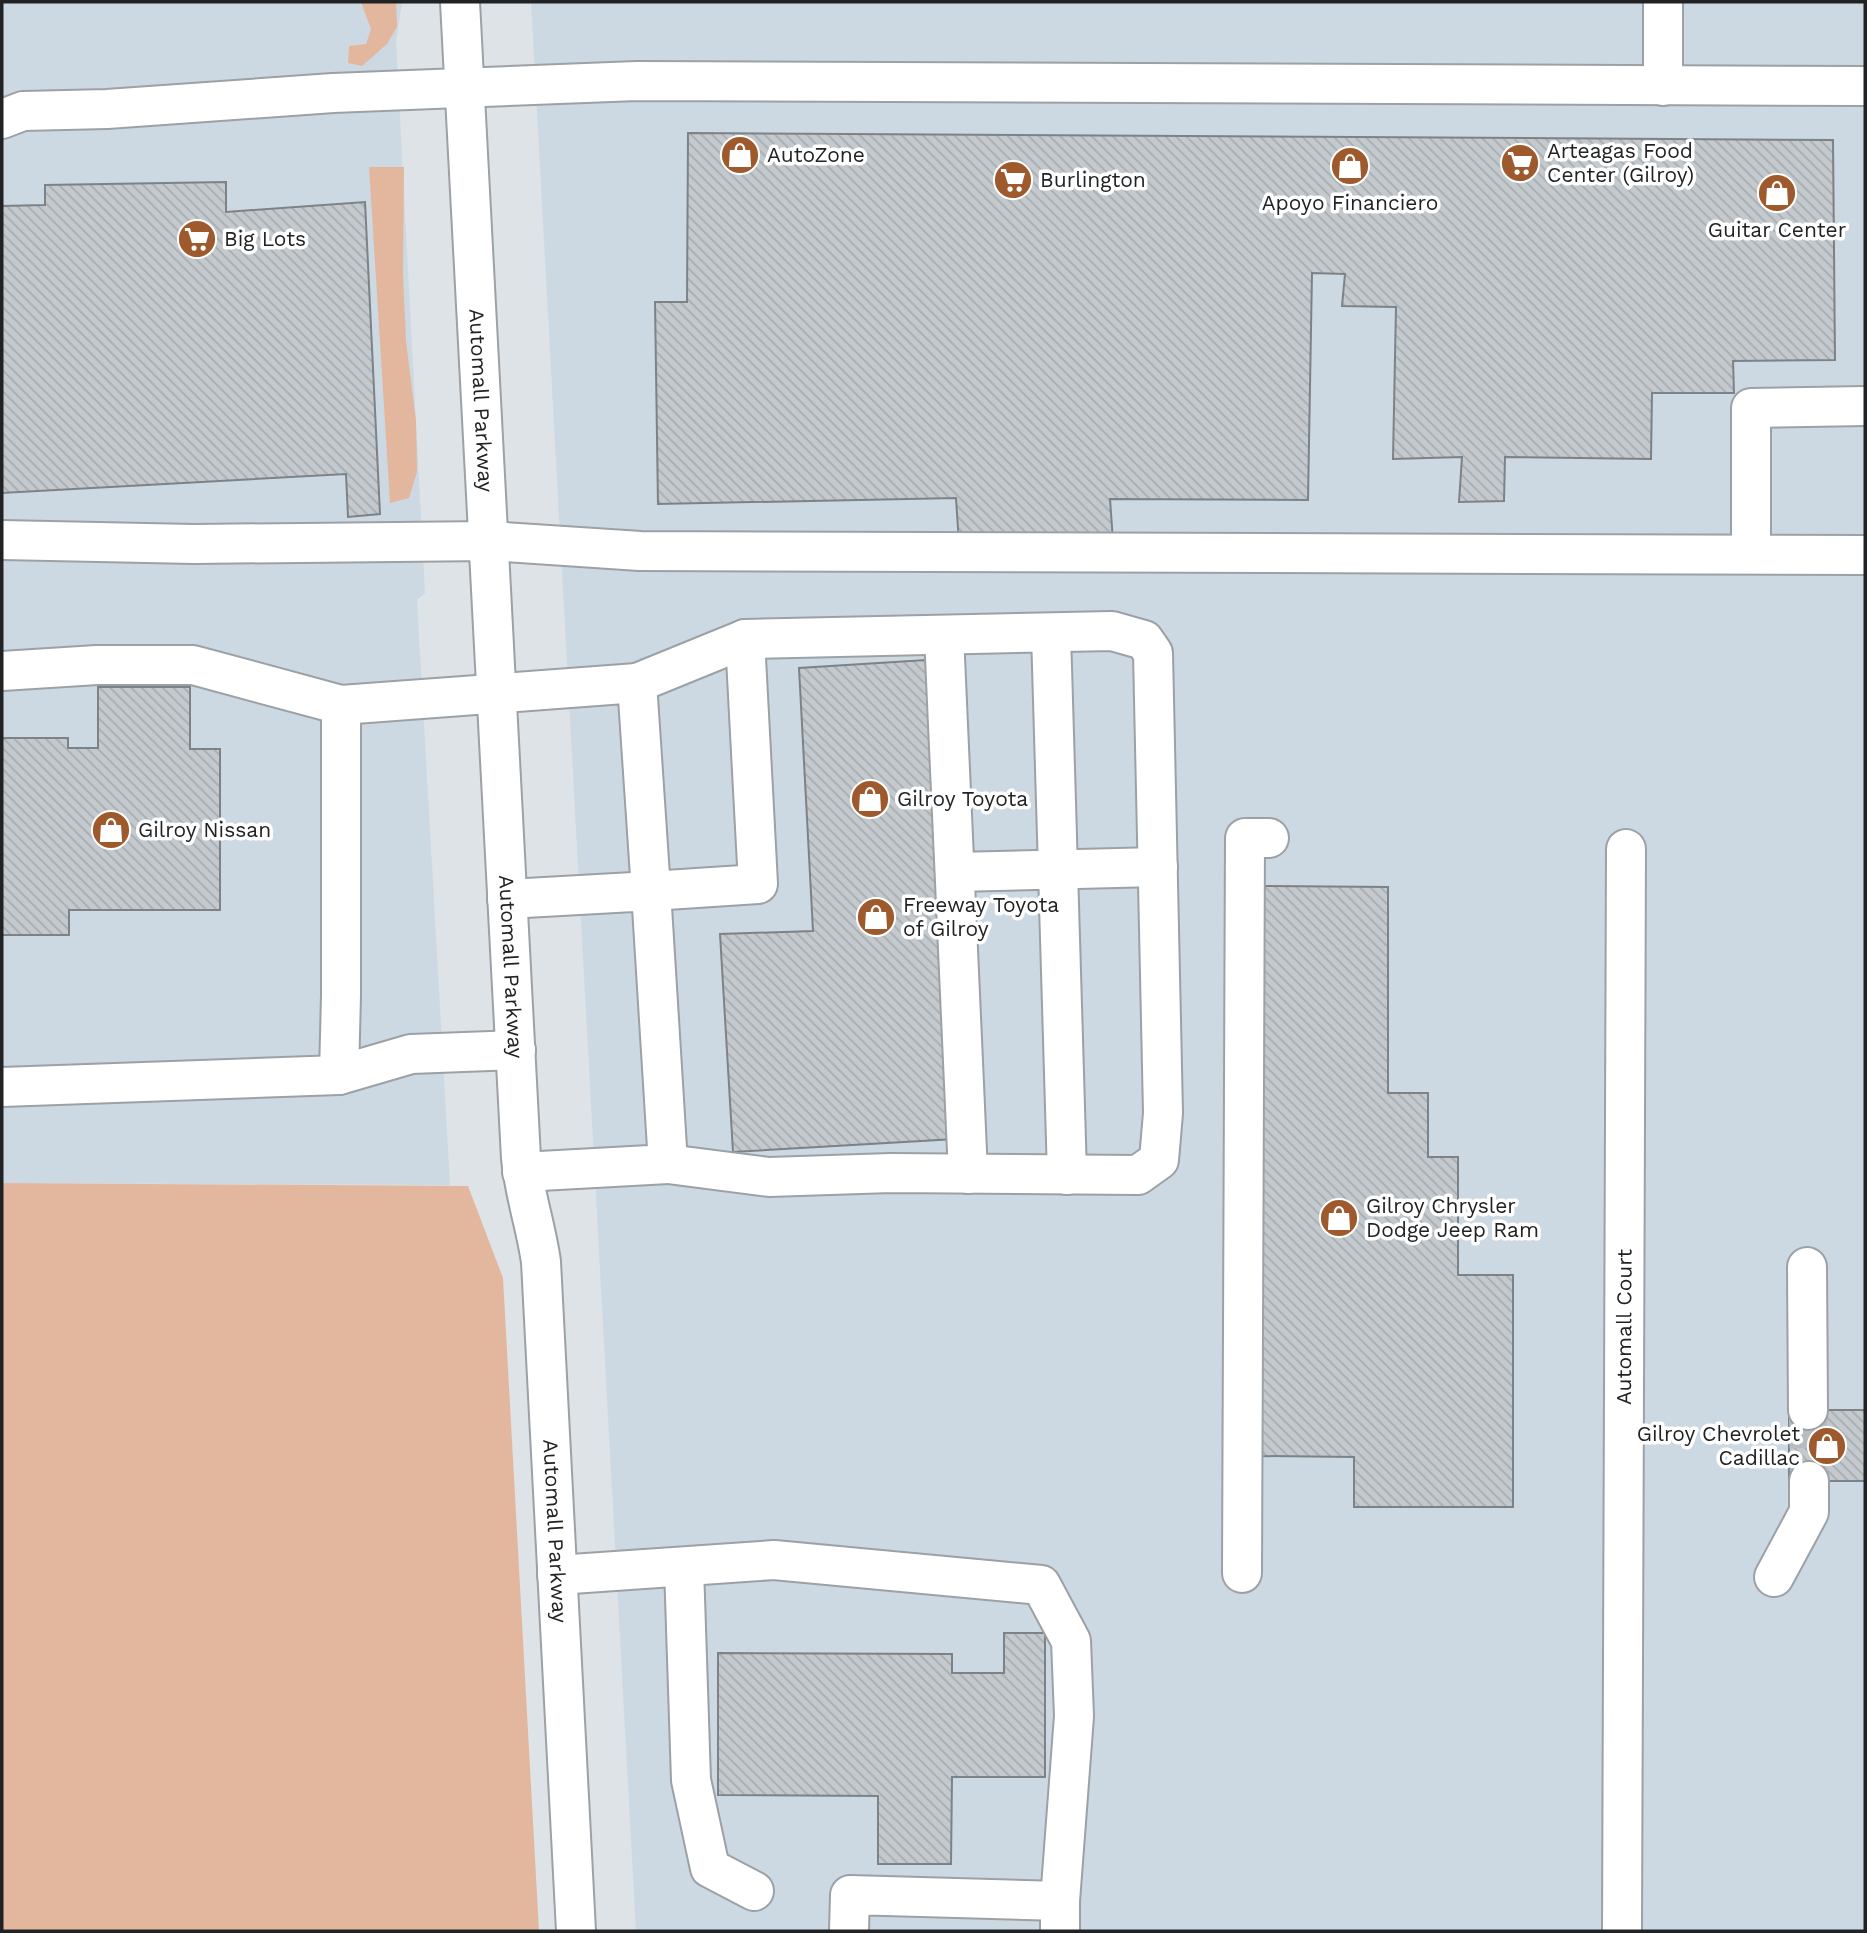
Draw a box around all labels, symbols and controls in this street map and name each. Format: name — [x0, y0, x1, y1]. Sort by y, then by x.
shop icon: AutoZone — [719, 134, 761, 176]
place label: Arteagas Food Center (Gilroy) — [1547, 138, 1694, 187]
place label: AutoZone — [767, 142, 865, 167]
supermarket icon: Arteagas Food Center (Gilroy) — [1499, 142, 1541, 184]
shop icon: Apoyo Financiero — [1329, 145, 1371, 187]
supermarket icon: Burlington — [992, 159, 1034, 201]
place label: Burlington — [1040, 167, 1146, 192]
shop icon: Guitar Center — [1756, 172, 1798, 214]
place label: Apoyo Financiero — [1262, 190, 1438, 215]
place label: Guitar Center — [1708, 217, 1847, 242]
supermarket icon: Big Lots — [176, 218, 218, 260]
place label: Big Lots — [224, 226, 306, 251]
street label: Automall Parkway — [464, 308, 499, 493]
shop icon: Gilroy Toyota — [849, 778, 891, 820]
place label: Gilroy Toyota — [897, 786, 1028, 811]
shop icon: Gilroy Nissan — [90, 809, 132, 851]
place label: Gilroy Nissan — [138, 817, 271, 842]
street label: Automall Parkway — [494, 874, 529, 1059]
place label: Freeway Toyota of Gilroy — [903, 892, 1059, 941]
shop icon: Freeway Toyota of Gilroy — [855, 896, 897, 938]
place label: Gilroy Chrysler Dodge Jeep Ram — [1366, 1193, 1539, 1242]
shop icon: Gilroy Chrysler Dodge Jeep Ram — [1318, 1197, 1360, 1239]
street label: Automall Court — [1611, 1249, 1637, 1405]
place label: Gilroy Chevrolet Cadillac — [1637, 1421, 1800, 1470]
shop icon: Gilroy Chevrolet Cadillac — [1806, 1425, 1848, 1467]
street label: Automall Parkway — [538, 1439, 573, 1624]

